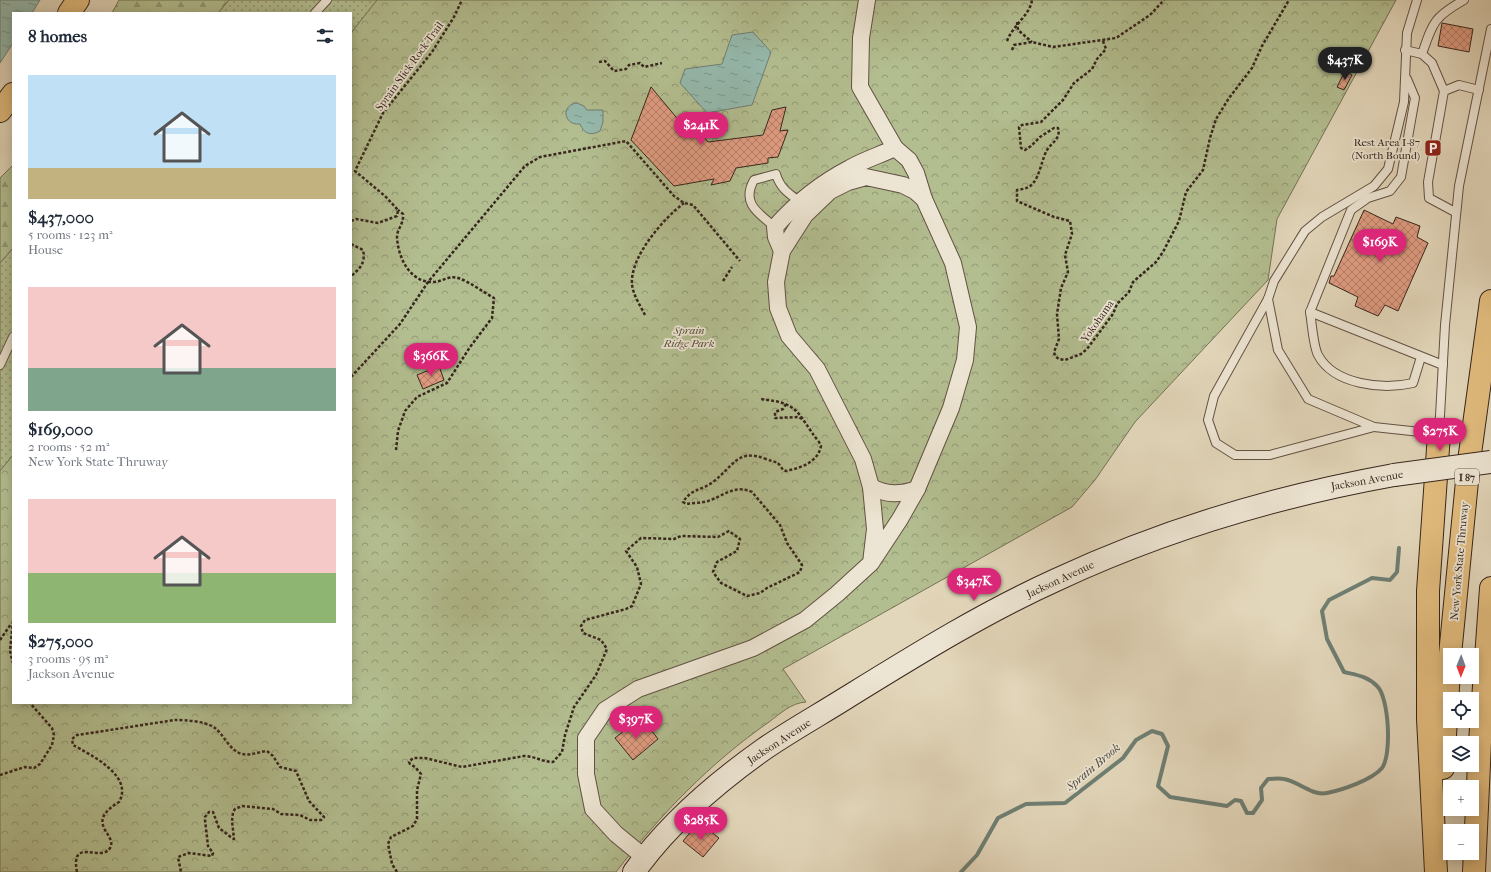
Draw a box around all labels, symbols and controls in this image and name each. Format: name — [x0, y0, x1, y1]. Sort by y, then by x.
street label: Sprain Slick Rock Trail — [373, 19, 446, 113]
icon: filters — [314, 25, 336, 47]
text: 8 homes — [28, 26, 87, 46]
pin: $437K — [1317, 47, 1373, 81]
text: $437K — [1327, 52, 1363, 67]
icon: home — [146, 101, 218, 173]
pin: $241K — [673, 112, 729, 146]
text: $241K — [683, 117, 719, 132]
place label: Rest Area I-87 (North Bound) — [1352, 136, 1420, 162]
parking icon: Rest Area I-87 (North Bound) — [1423, 138, 1443, 158]
text: $437,000 — [28, 207, 94, 227]
text: 5 rooms · 123 m² — [28, 227, 113, 242]
pin: $169K — [1352, 229, 1408, 263]
text: $169K — [1362, 234, 1398, 249]
text: House — [28, 242, 63, 257]
street label: Yokohama — [1078, 297, 1117, 346]
icon: home — [146, 313, 218, 385]
park label: Sprain Ridge Park — [662, 324, 715, 350]
pin: $366K — [403, 343, 459, 377]
text: $366K — [413, 348, 449, 363]
pin: $275K — [1412, 418, 1468, 452]
text: $169,000 — [28, 419, 93, 439]
text: $275K — [1422, 423, 1458, 438]
text: 2 rooms · 52 m² — [28, 439, 109, 454]
text: New York State Thruway — [28, 454, 168, 469]
street label: Jackson Avenue — [1329, 468, 1405, 493]
road number: I 87 — [1455, 469, 1479, 485]
street label: New York State Thruway — [1448, 500, 1471, 621]
icon: home — [146, 525, 218, 597]
street label: Jackson Avenue — [1023, 558, 1097, 601]
pin: $347K — [946, 568, 1002, 602]
text: $347K — [956, 573, 992, 588]
text: $275,000 — [28, 631, 93, 651]
north arrow — [1443, 648, 1479, 684]
map controls — [1443, 648, 1479, 860]
text: 3 rooms · 95 m² — [28, 651, 108, 666]
text: Jackson Avenue — [28, 666, 115, 681]
button: locate — [1443, 692, 1479, 728]
pin: $397K — [608, 706, 664, 740]
text: $397K — [618, 711, 654, 726]
street label: Jackson Avenue — [744, 716, 814, 767]
button: layers — [1443, 736, 1479, 772]
water label: Sprain Brook — [1062, 740, 1123, 794]
button: + — [1443, 780, 1479, 816]
pin: $285K — [673, 807, 729, 841]
text: $285K — [683, 812, 719, 827]
button: − — [1443, 824, 1479, 860]

